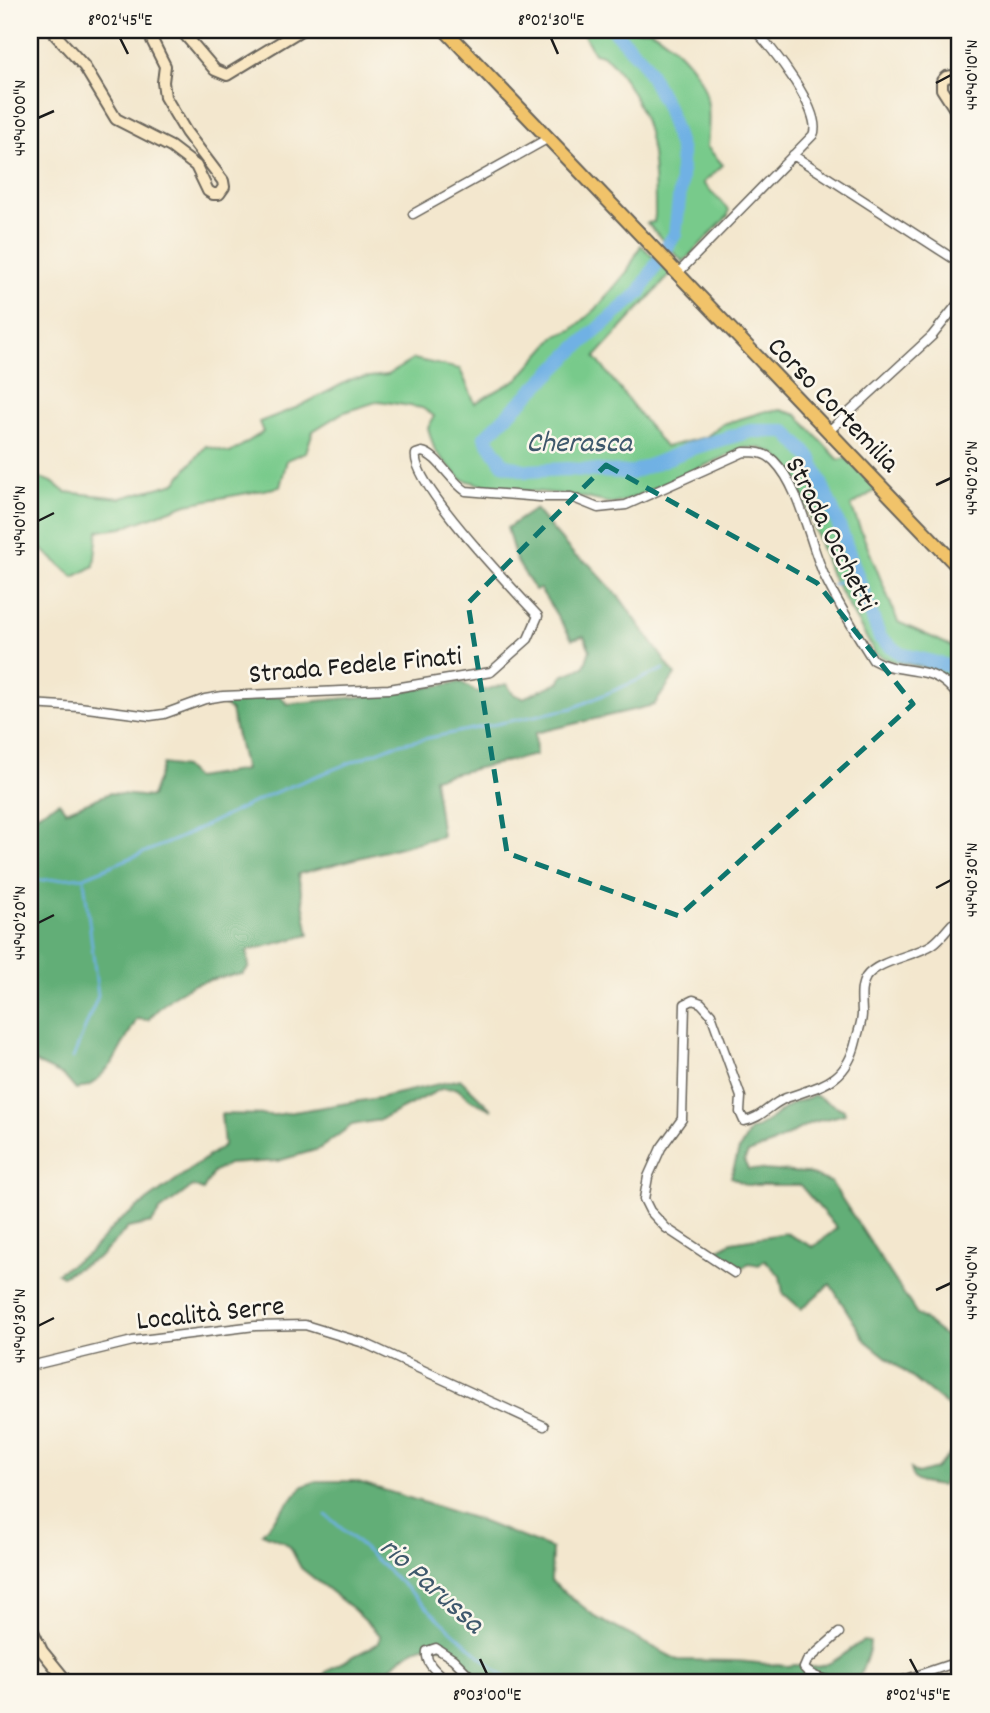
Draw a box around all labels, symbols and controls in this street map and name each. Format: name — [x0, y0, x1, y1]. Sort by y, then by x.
text: 8°02'45"E — [88, 9, 152, 34]
text: 8°02'30"E — [518, 9, 584, 34]
text: 44°40'10"N — [961, 40, 986, 110]
text: 44°40'00"N — [9, 80, 34, 156]
street label: Corso Cortemilia — [756, 329, 908, 484]
water label: Cherasca — [526, 424, 634, 467]
text: 44°40'20"N — [961, 441, 986, 515]
street label: Strada Occhetti — [772, 451, 885, 619]
text: 44°40'10"N — [9, 486, 34, 556]
street label: Strada Fedele Finati — [247, 639, 464, 697]
text: 44°40'30"N — [961, 843, 986, 917]
text: 44°40'20"N — [9, 886, 34, 960]
text: 44°40'40"N — [961, 1246, 986, 1320]
street label: Località Serre — [135, 1288, 286, 1344]
text: 44°40'30"N — [9, 1289, 34, 1363]
water label: rio Parussa — [368, 1529, 493, 1647]
text: 8°03'00"E — [453, 1684, 521, 1709]
text: 8°02'45"E — [886, 1684, 950, 1709]

